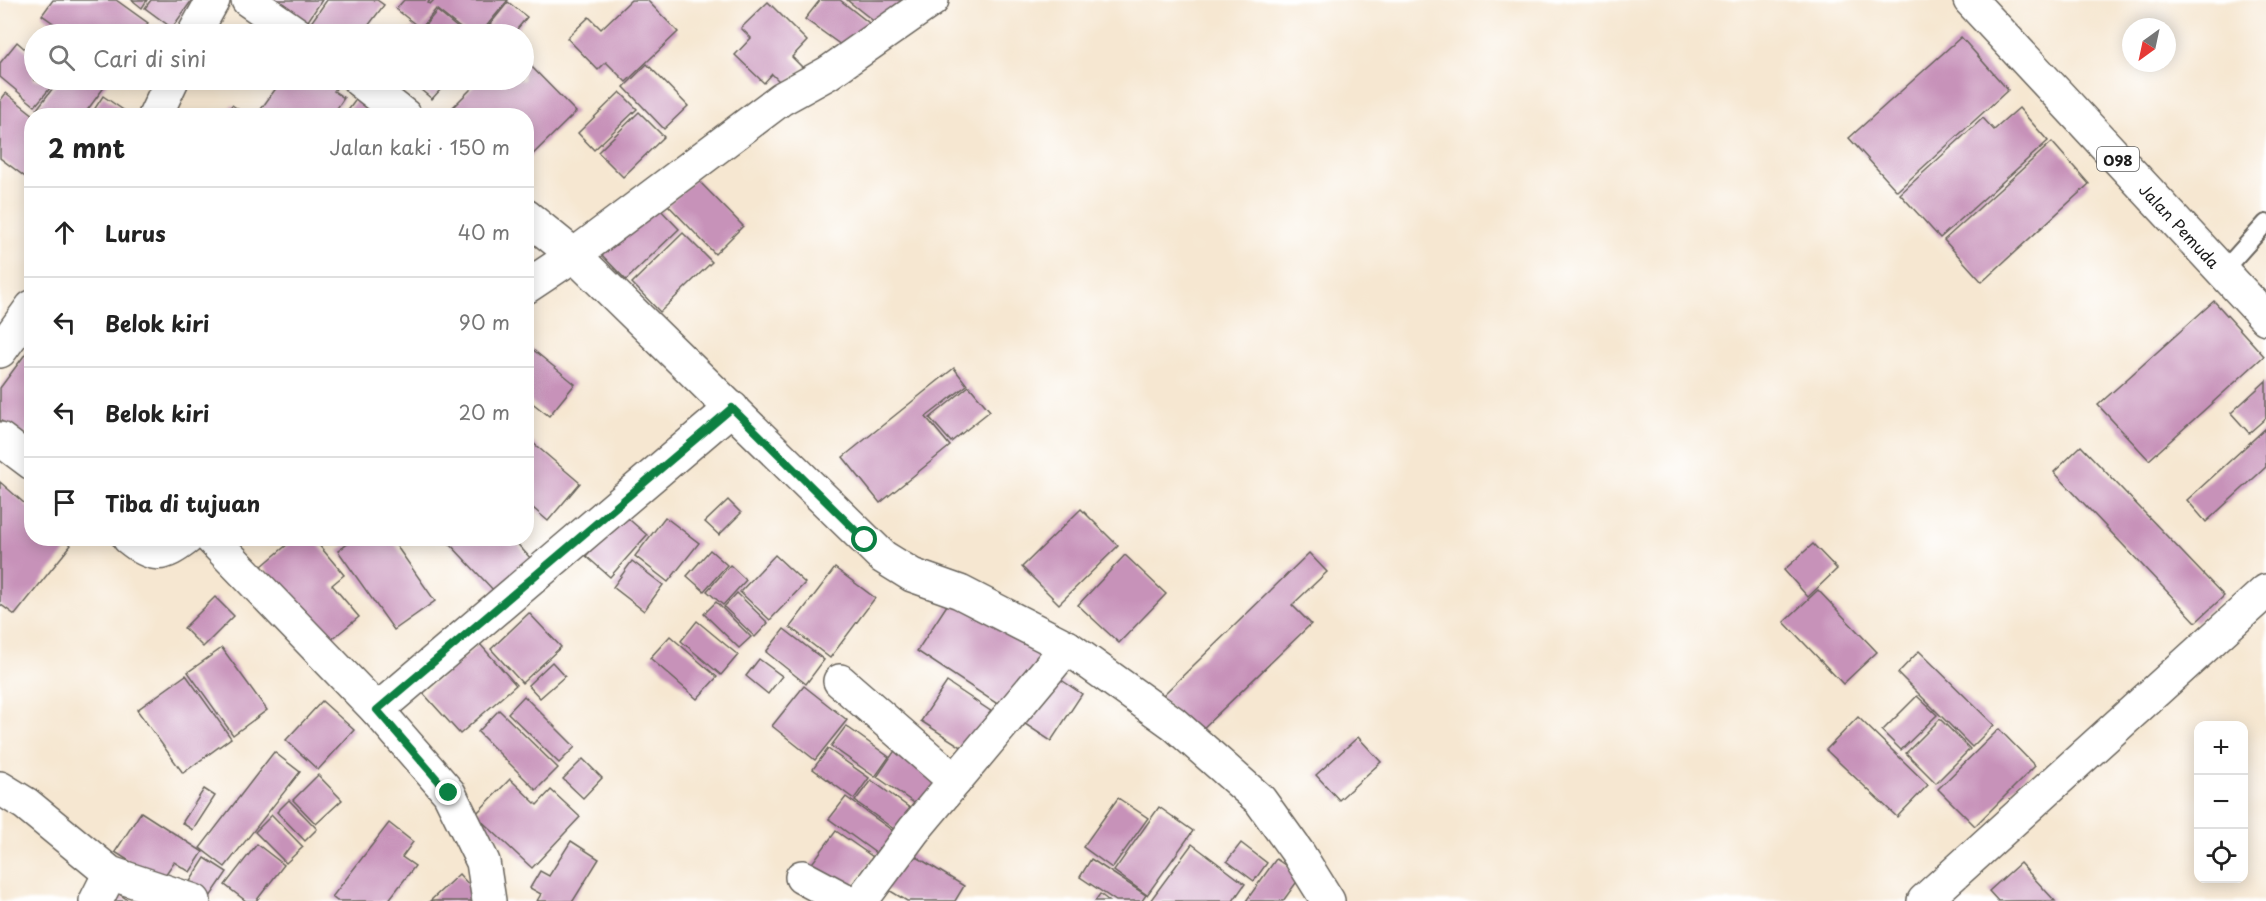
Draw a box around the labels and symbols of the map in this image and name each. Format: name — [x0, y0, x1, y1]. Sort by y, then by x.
north arrow — [2122, 18, 2176, 72]
road number: 098 — [2097, 147, 2139, 171]
street label: Jalan Pemuda — [2134, 177, 2226, 274]
route start — [851, 526, 877, 552]
route end — [435, 779, 461, 805]

